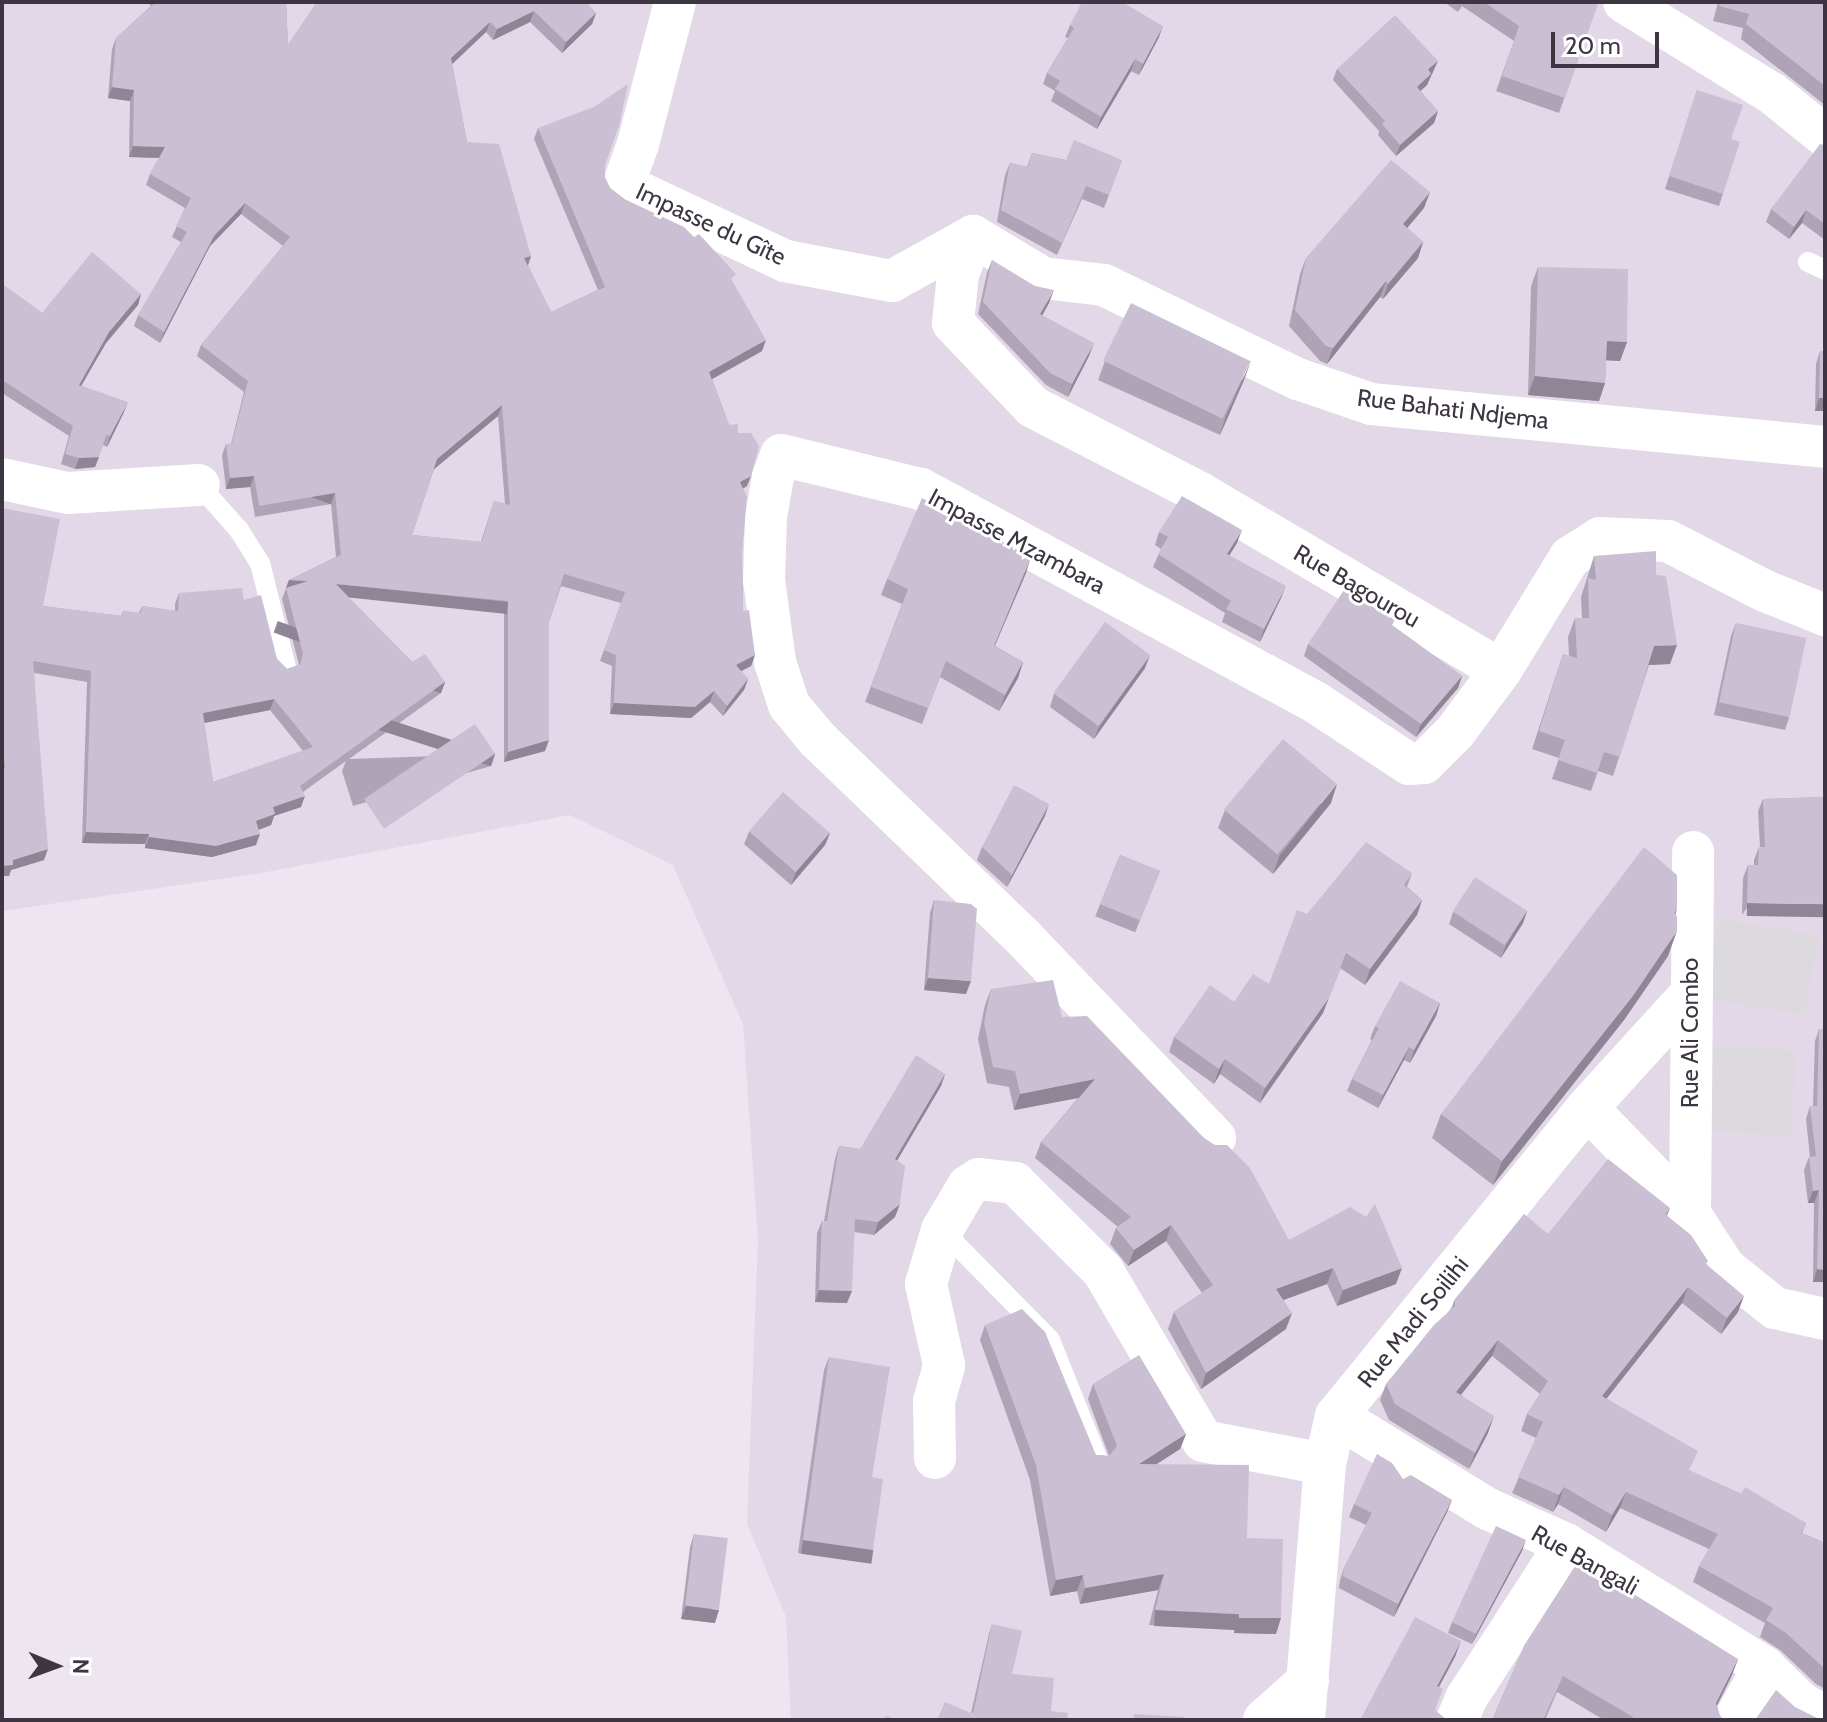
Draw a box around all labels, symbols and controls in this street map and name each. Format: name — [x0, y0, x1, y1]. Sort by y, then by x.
scale bar — [1555, 16, 1663, 66]
text: 20 m — [1565, 31, 1621, 60]
street label: Impasse du Gîte — [631, 177, 791, 271]
street label: Rue Bahati Ndjema — [1355, 383, 1551, 435]
street label: Impasse Mzambara — [924, 482, 1110, 600]
street label: Rue Bagourou — [1289, 538, 1425, 634]
street label: Rue Ali Combo — [1676, 958, 1704, 1108]
street label: Rue Madi Soilihi — [1351, 1251, 1475, 1393]
street label: Rue Bangali — [1526, 1519, 1644, 1601]
north arrow — [16, 1626, 96, 1706]
text: N — [67, 1658, 94, 1674]

